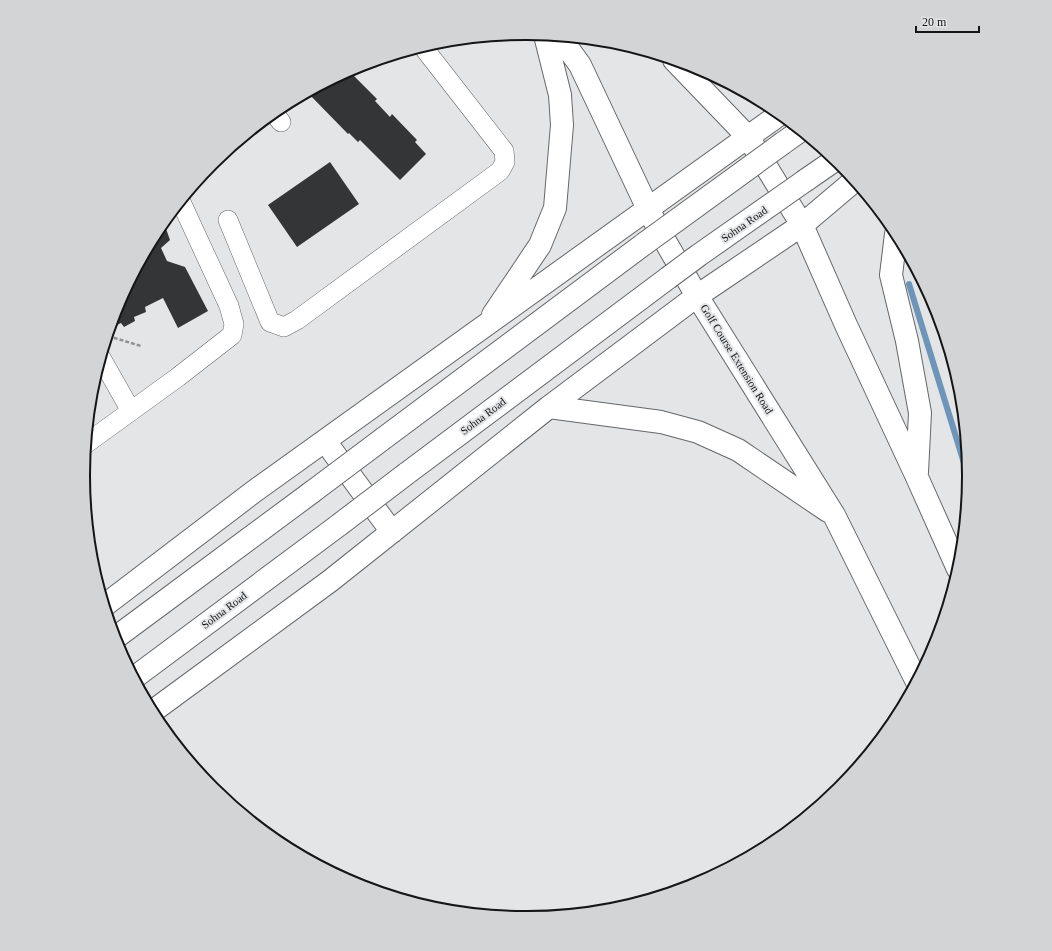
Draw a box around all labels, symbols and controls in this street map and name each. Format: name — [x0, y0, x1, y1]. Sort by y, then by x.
scale bar — [916, 8, 979, 34]
text: 20 m — [922, 15, 947, 29]
street label: Sohna Road — [719, 203, 770, 244]
street label: Golf Course Extension Road — [698, 302, 776, 416]
street label: Sohna Road — [458, 395, 508, 437]
street label: Sohna Road — [199, 589, 249, 631]

